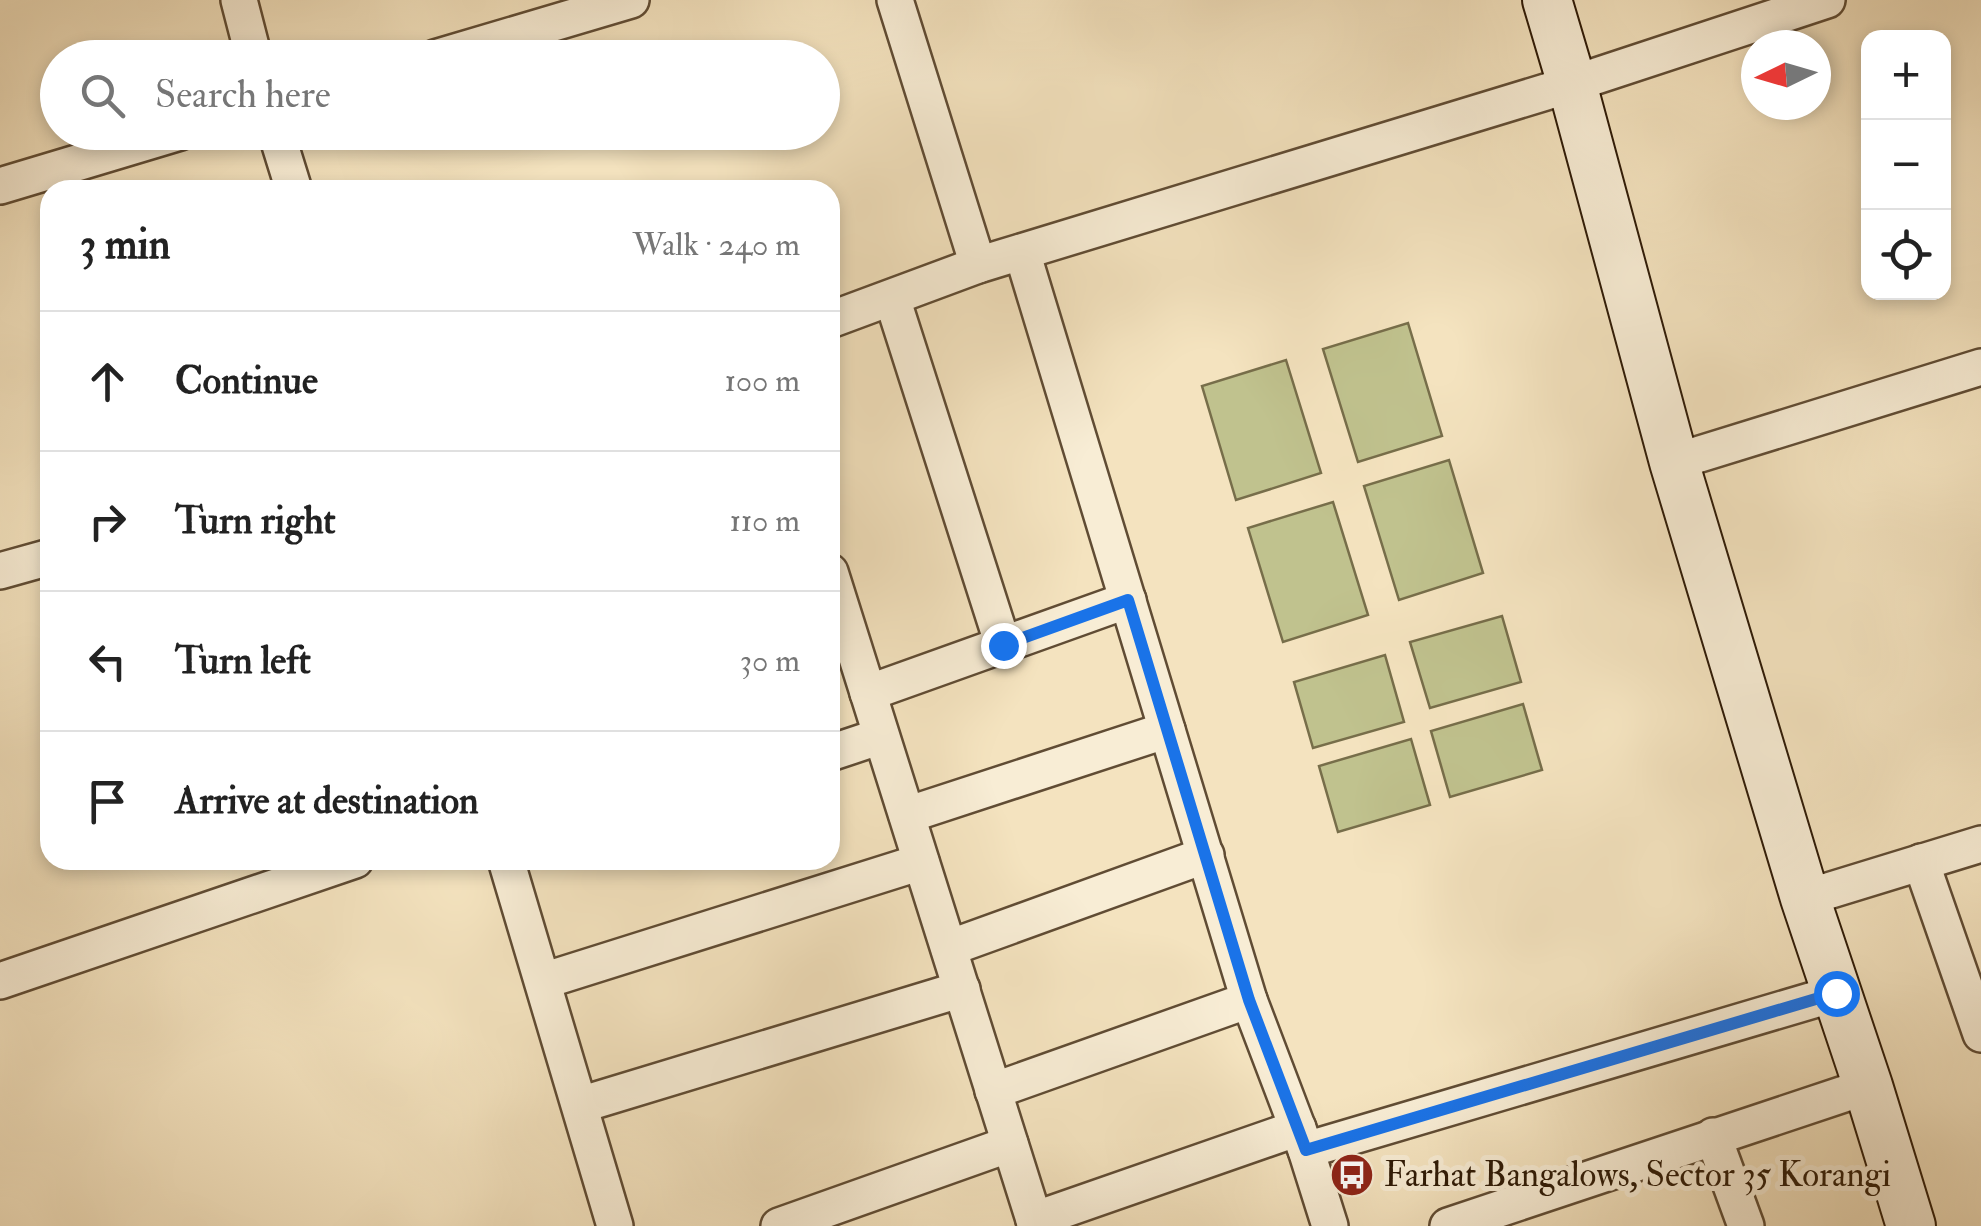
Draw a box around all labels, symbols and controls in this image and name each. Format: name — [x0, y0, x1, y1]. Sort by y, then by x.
north arrow — [1741, 30, 1831, 120]
map controls — [1861, 30, 1951, 300]
button: + — [1861, 30, 1951, 120]
search box — [40, 40, 840, 150]
icon: search — [75, 68, 130, 123]
text: Search here — [155, 71, 331, 119]
button: − — [1861, 120, 1951, 210]
button: locate — [1861, 210, 1951, 300]
text: 3 min — [80, 219, 170, 271]
text: Walk · 240 m — [632, 225, 800, 265]
icon: ahead — [80, 354, 135, 409]
text: Continue — [175, 357, 318, 405]
text: 100 m — [724, 361, 800, 401]
icon: right — [80, 494, 135, 549]
text: Turn right — [175, 497, 336, 545]
text: 110 m — [729, 501, 800, 541]
route end — [981, 623, 1027, 669]
icon: left — [80, 634, 135, 689]
text: Turn left — [175, 637, 311, 685]
text: 30 m — [740, 641, 800, 681]
icon: arrive — [80, 774, 135, 829]
text: Arrive at destination — [175, 777, 479, 825]
route start — [1814, 971, 1860, 1017]
bus stop icon: Farhat Bangalows, Sector 35 Korangi — [1329, 1152, 1375, 1198]
place label: Farhat Bangalows, Sector 35 Korangi — [1384, 1153, 1891, 1197]

